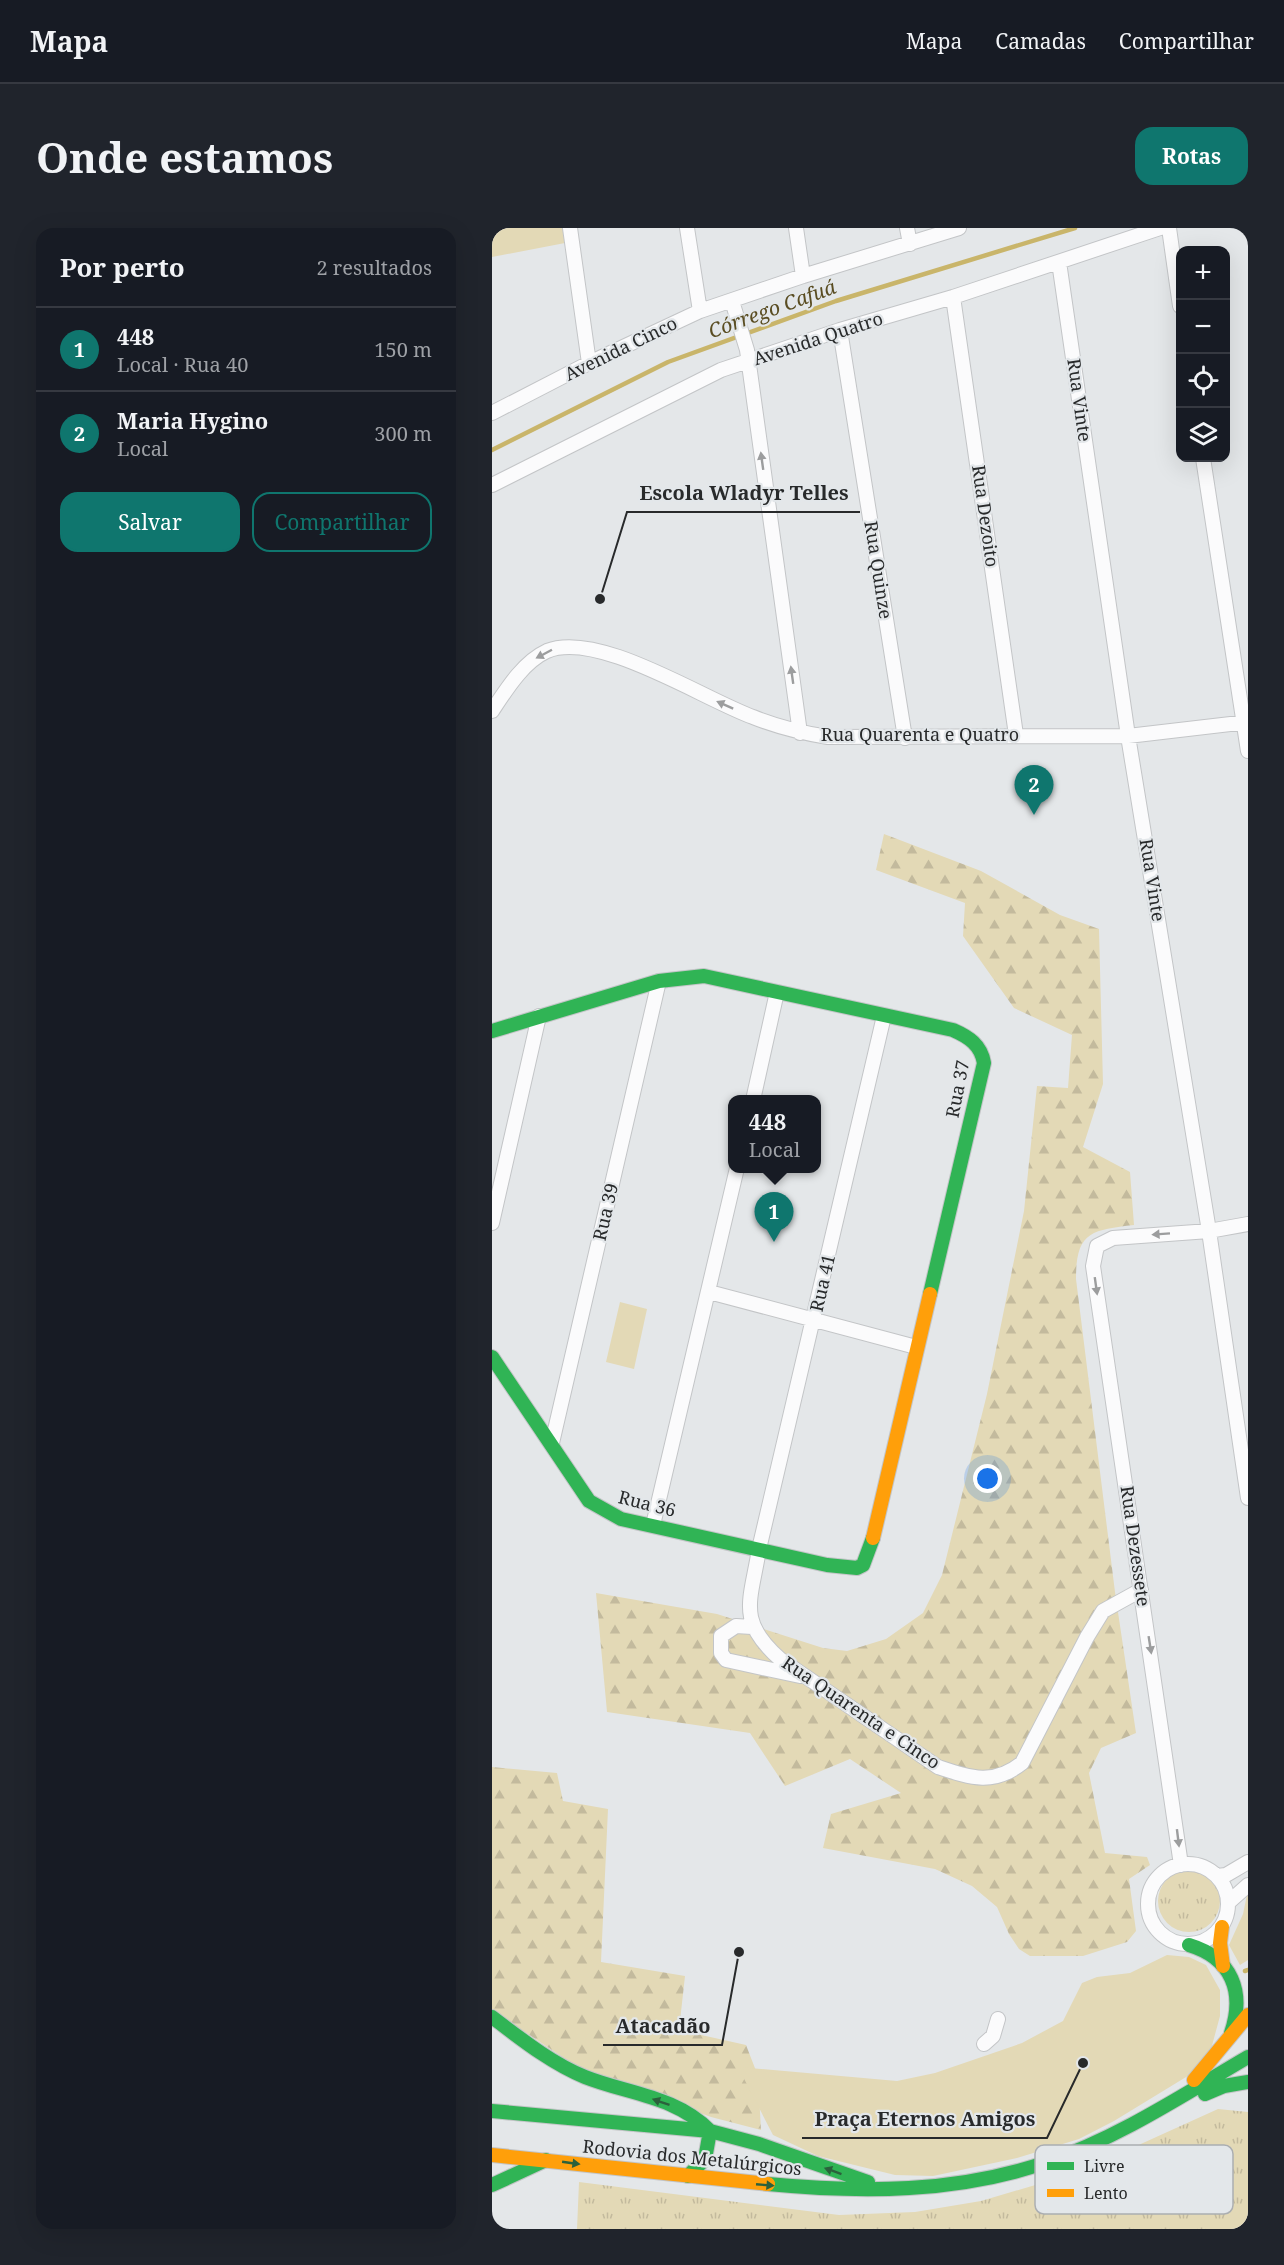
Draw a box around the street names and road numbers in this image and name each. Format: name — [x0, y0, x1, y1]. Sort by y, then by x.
street label: Avenida Quatro — [750, 306, 886, 370]
street label: Avenida Cinco — [560, 310, 681, 386]
street label: Rua Vinte — [1062, 357, 1098, 443]
street label: Rua Dezoito — [967, 463, 1005, 568]
street label: Rua Quinze — [859, 519, 899, 621]
street label: Rua Quarenta e Quatro — [821, 722, 1019, 746]
street label: Rua Vinte — [1135, 837, 1171, 923]
street label: Rua 37 — [940, 1058, 974, 1120]
street label: Rua 39 — [587, 1181, 623, 1243]
street label: Rua 41 — [804, 1252, 840, 1314]
street label: Rua 36 — [616, 1484, 678, 1522]
street label: Rua Dezessete — [1116, 1484, 1156, 1608]
street label: Rua Quarenta e Cinco — [778, 1650, 945, 1774]
street label: Rodovia dos Metalúrgicos — [581, 2134, 803, 2180]

